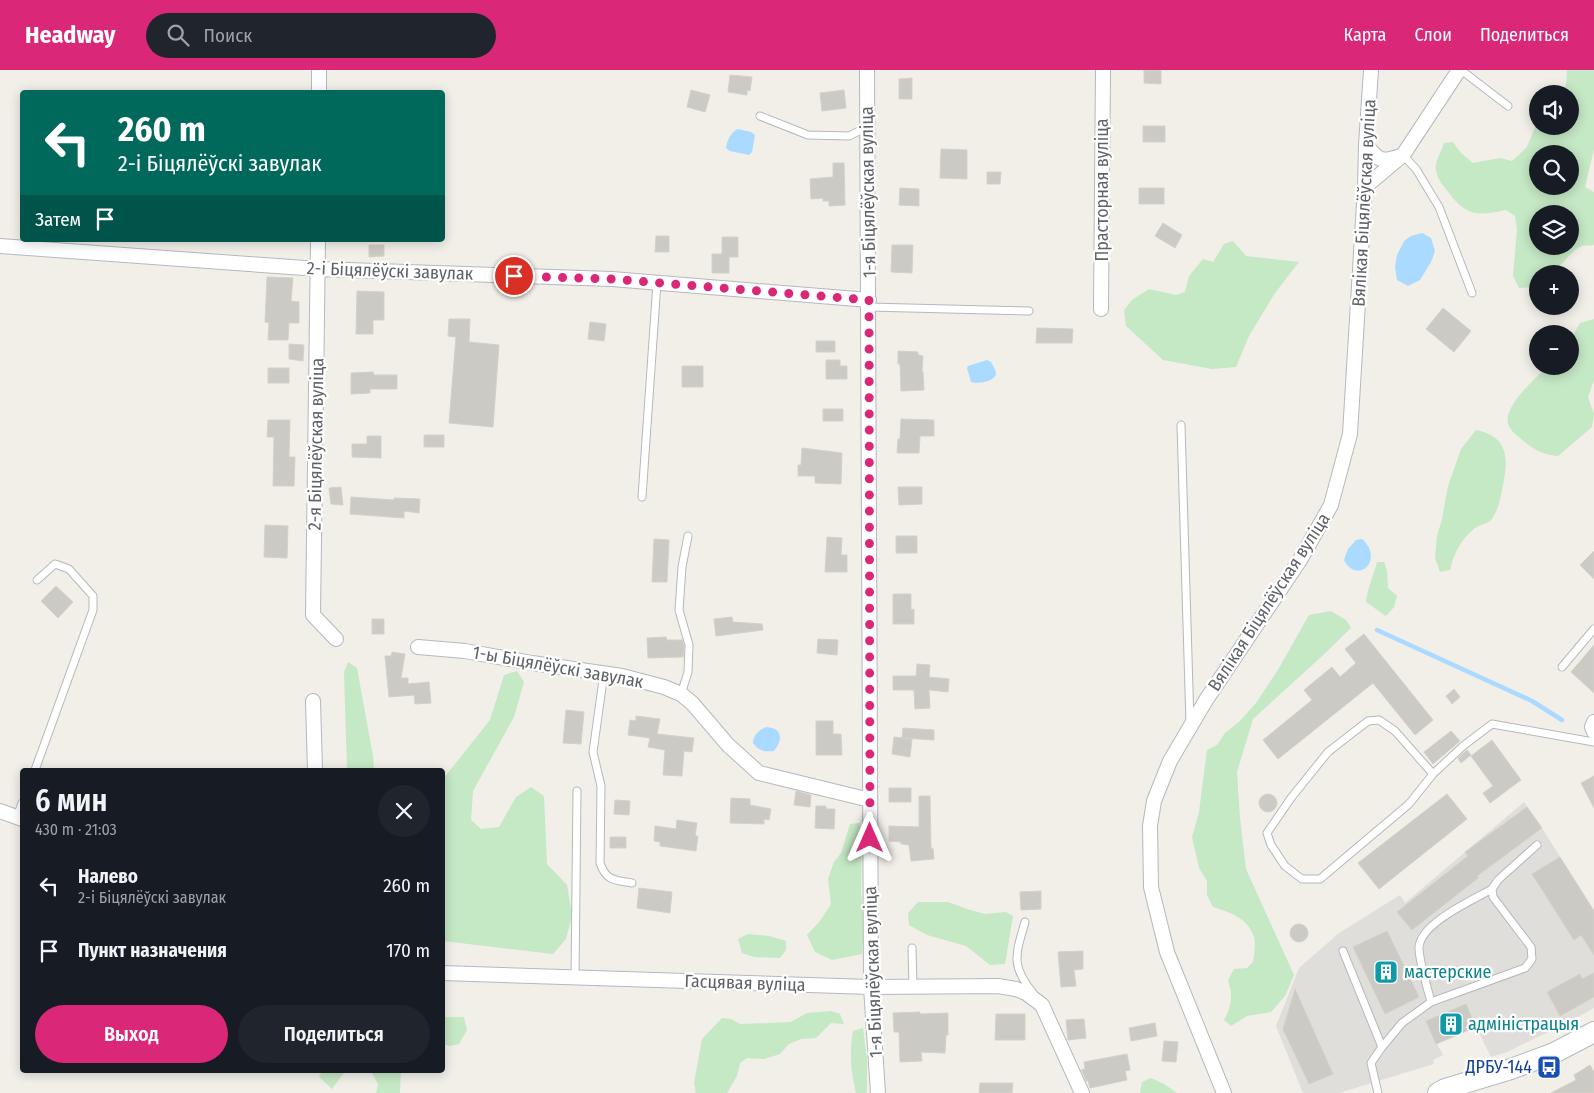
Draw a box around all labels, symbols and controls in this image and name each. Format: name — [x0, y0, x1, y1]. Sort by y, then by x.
search box — [146, 13, 496, 58]
text: Headway — [25, 21, 116, 49]
icon: search — [164, 21, 192, 49]
text: Поиск — [204, 24, 252, 47]
text: Карта — [1343, 24, 1386, 46]
text: Слои — [1414, 24, 1452, 46]
text: Поделиться — [1480, 24, 1569, 46]
map controls — [1529, 85, 1579, 375]
button: sound — [1529, 85, 1579, 135]
street label: Вялікая Біцялёўская вуліца — [1348, 98, 1380, 307]
street label: 1-я Біцялёўская вуліца — [856, 106, 880, 278]
text: 260 m — [118, 108, 206, 150]
icon: left — [35, 110, 100, 175]
street label: Прасторная вуліца — [1091, 118, 1113, 262]
button: search — [1529, 145, 1579, 195]
text: 2-і Біцялёўскі завулак — [118, 150, 322, 177]
icon: arrive — [91, 205, 119, 233]
button: layers — [1529, 205, 1579, 255]
text: Затем — [35, 208, 81, 231]
pin — [493, 255, 535, 297]
street label: 2-і Біцялёўскі завулак — [306, 257, 474, 285]
icon: arrive — [500, 262, 528, 290]
button: + — [1529, 265, 1579, 315]
button: − — [1529, 325, 1579, 375]
street label: 2-я Біцялёўская вуліца — [303, 357, 329, 530]
street label: Вялікая Біцялёўская вуліца — [1203, 509, 1335, 695]
street label: 1-ы Біцялёўскі завулак — [471, 641, 646, 693]
text: 6 мин — [35, 783, 107, 819]
button: close — [378, 785, 430, 837]
position arrow — [843, 811, 895, 863]
text: 430 m · 21:03 — [35, 820, 117, 839]
text: Налево — [78, 865, 138, 888]
icon: left — [35, 872, 63, 900]
text: 260 m — [383, 874, 430, 897]
street label: 1-я Біцялёўская вуліца — [859, 886, 887, 1058]
text: 2-і Біцялёўскі завулак — [78, 888, 226, 907]
icon: arrive — [35, 937, 63, 965]
text: Пункт назначения — [78, 939, 227, 962]
text: 170 m — [386, 939, 430, 962]
building icon: мастерские — [1373, 959, 1399, 985]
place label: мастерские — [1404, 961, 1492, 983]
street label: Гасцявая вуліца — [684, 970, 806, 996]
button: Выход — [35, 1005, 228, 1063]
button: Поделиться — [238, 1005, 430, 1063]
building icon: адміністрацыя — [1438, 1011, 1464, 1037]
place label: адміністрацыя — [1468, 1013, 1579, 1035]
bus stop icon: ДРБУ-144 — [1536, 1054, 1562, 1080]
place label: ДРБУ-144 — [1465, 1056, 1532, 1078]

